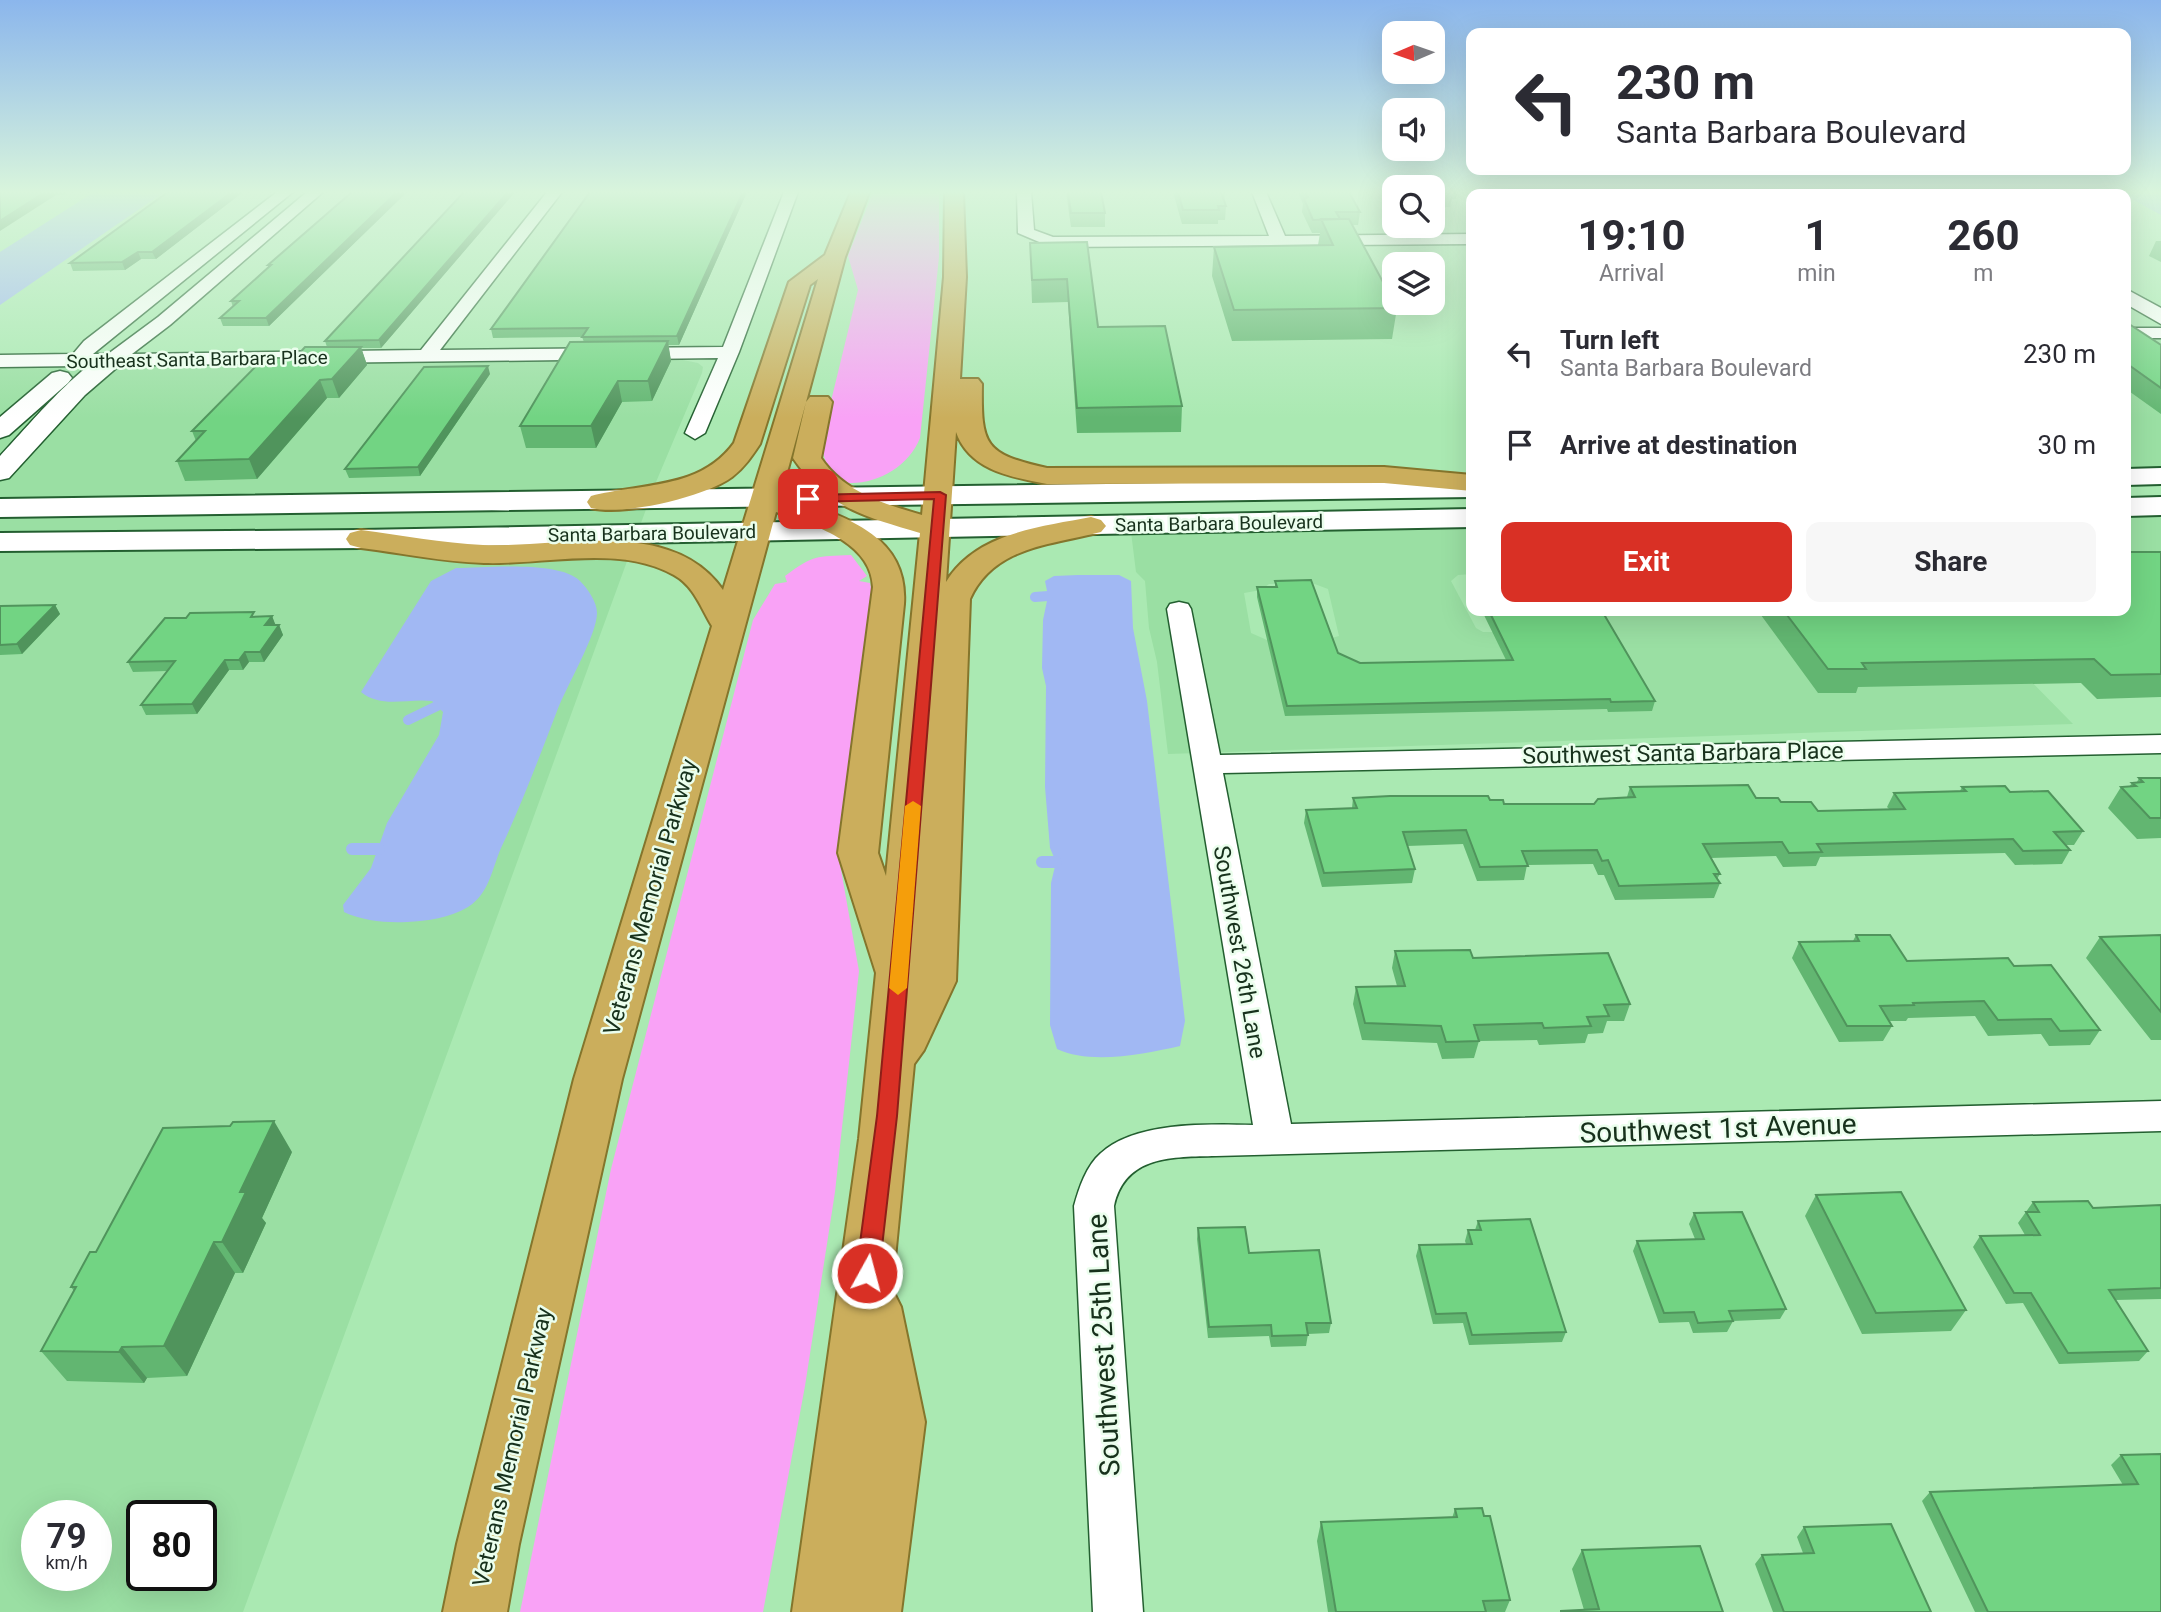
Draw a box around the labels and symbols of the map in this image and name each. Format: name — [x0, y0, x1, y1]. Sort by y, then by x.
north arrow — [1382, 21, 1446, 84]
street label: Southeast Santa Barbara Place — [66, 346, 328, 373]
pin — [778, 469, 838, 529]
street label: Santa Barbara Boulevard — [1115, 510, 1323, 537]
street label: Santa Barbara Boulevard — [548, 520, 756, 547]
street label: Southwest Santa Barbara Place — [1522, 737, 1844, 770]
street label: Veterans Memorial Parkway — [598, 756, 703, 1038]
street label: Southwest 26th Lane — [1207, 843, 1272, 1061]
street label: Southwest 1st Avenue — [1579, 1107, 1857, 1150]
street label: Southwest 25th Lane — [1080, 1213, 1127, 1477]
position arrow — [830, 1236, 904, 1310]
street label: Veterans Memorial Parkway — [467, 1305, 558, 1589]
speed limit sign: 80 — [126, 1500, 217, 1591]

